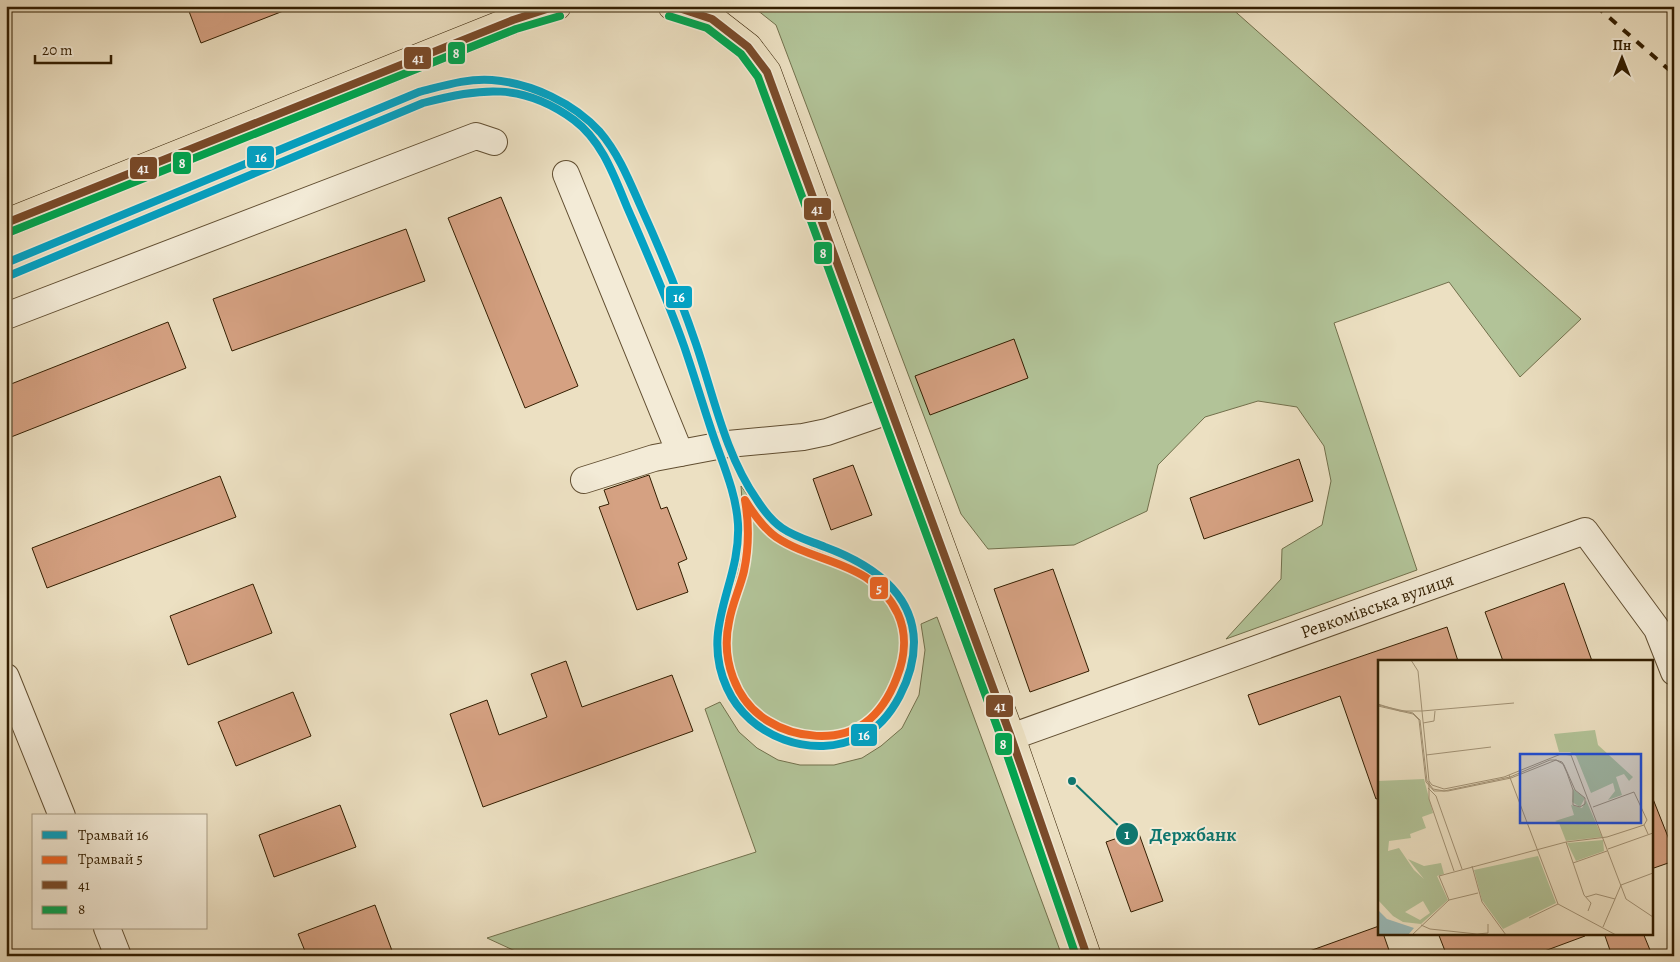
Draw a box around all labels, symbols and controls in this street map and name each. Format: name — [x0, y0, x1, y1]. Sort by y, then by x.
scale bar — [35, 32, 111, 64]
north arrow — [1598, 32, 1648, 82]
text: Пн — [1613, 36, 1631, 55]
text: 20 m — [42, 40, 73, 60]
line badge: 8 — [447, 41, 466, 65]
text: 8 — [453, 44, 460, 63]
line badge: 41 — [403, 46, 432, 70]
text: 41 — [412, 49, 424, 68]
line badge: 16 — [246, 145, 275, 169]
text: 16 — [255, 148, 267, 167]
line badge: 8 — [172, 151, 192, 175]
text: 8 — [179, 154, 186, 173]
line badge: 41 — [129, 156, 158, 180]
text: 41 — [137, 159, 149, 178]
line badge: 41 — [803, 197, 832, 221]
text: 41 — [811, 200, 823, 219]
line badge: 8 — [813, 241, 833, 265]
text: 8 — [820, 244, 827, 263]
line badge: 16 — [665, 285, 693, 309]
text: 16 — [673, 288, 685, 307]
street label: Ревкомівська вулиця — [1297, 567, 1457, 644]
line badge: 5 — [869, 576, 889, 600]
text: 5 — [876, 579, 882, 598]
inset map — [1378, 660, 1652, 934]
line badge: 41 — [985, 694, 1014, 718]
text: 41 — [994, 697, 1006, 716]
line badge: 16 — [850, 723, 878, 747]
text: 16 — [858, 726, 870, 745]
line badge: 8 — [994, 732, 1013, 756]
text: 8 — [1000, 735, 1007, 754]
legend — [32, 814, 208, 930]
callout: Держбанк — [1115, 817, 1246, 851]
text: Держбанк — [1150, 822, 1236, 848]
text: 1 — [1124, 824, 1130, 844]
text: Трамвай 16 — [78, 825, 149, 845]
text: Трамвай 5 — [78, 849, 143, 869]
text: 41 — [78, 875, 90, 895]
text: 8 — [78, 899, 85, 919]

